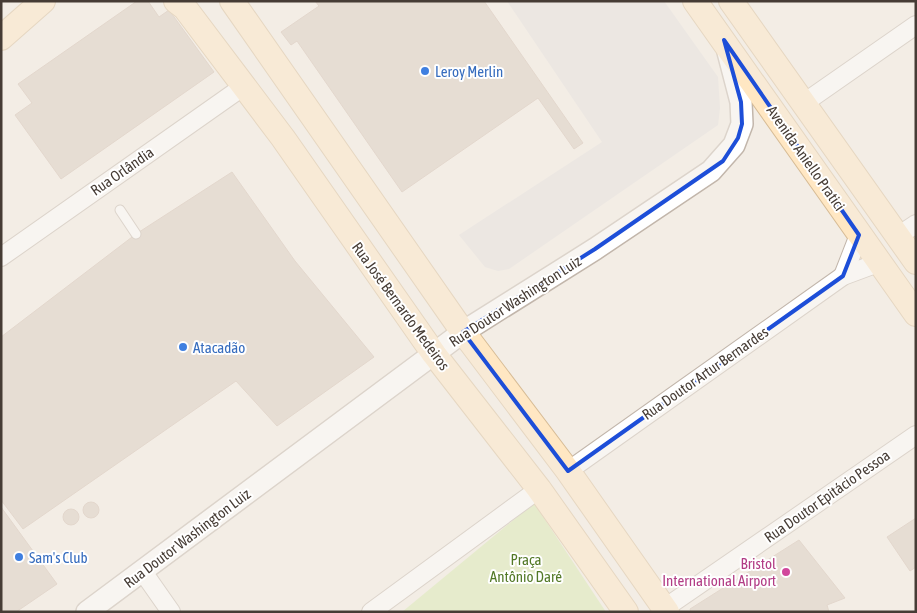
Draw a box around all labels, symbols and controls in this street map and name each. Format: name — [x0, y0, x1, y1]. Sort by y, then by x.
place label: Leroy Merlin — [435, 63, 503, 80]
marker: Leroy Merlin — [419, 65, 431, 77]
street label: Avenida Aniello Pratici — [763, 102, 849, 214]
street label: Rua Orlândia — [87, 143, 157, 199]
street label: Rua José Bernardo Medeiros — [349, 239, 453, 373]
street label: Rua Doutor Washington Luiz — [446, 252, 585, 350]
street label: Rua Doutor Artur Bernardes — [639, 323, 771, 423]
place label: Atacadão — [193, 339, 245, 356]
marker: Atacadão — [177, 341, 189, 353]
street label: Rua Doutor Epitácio Pessoa — [761, 446, 893, 546]
street label: Rua Doutor Washington Luiz — [120, 485, 254, 591]
place label: Sam's Club — [29, 549, 88, 566]
marker: Sam's Club — [13, 551, 25, 563]
park label: Praça Antônio Daré — [490, 551, 562, 585]
place label: Bristol International Airport — [662, 555, 776, 589]
marker: Bristol International Airport — [780, 566, 792, 578]

